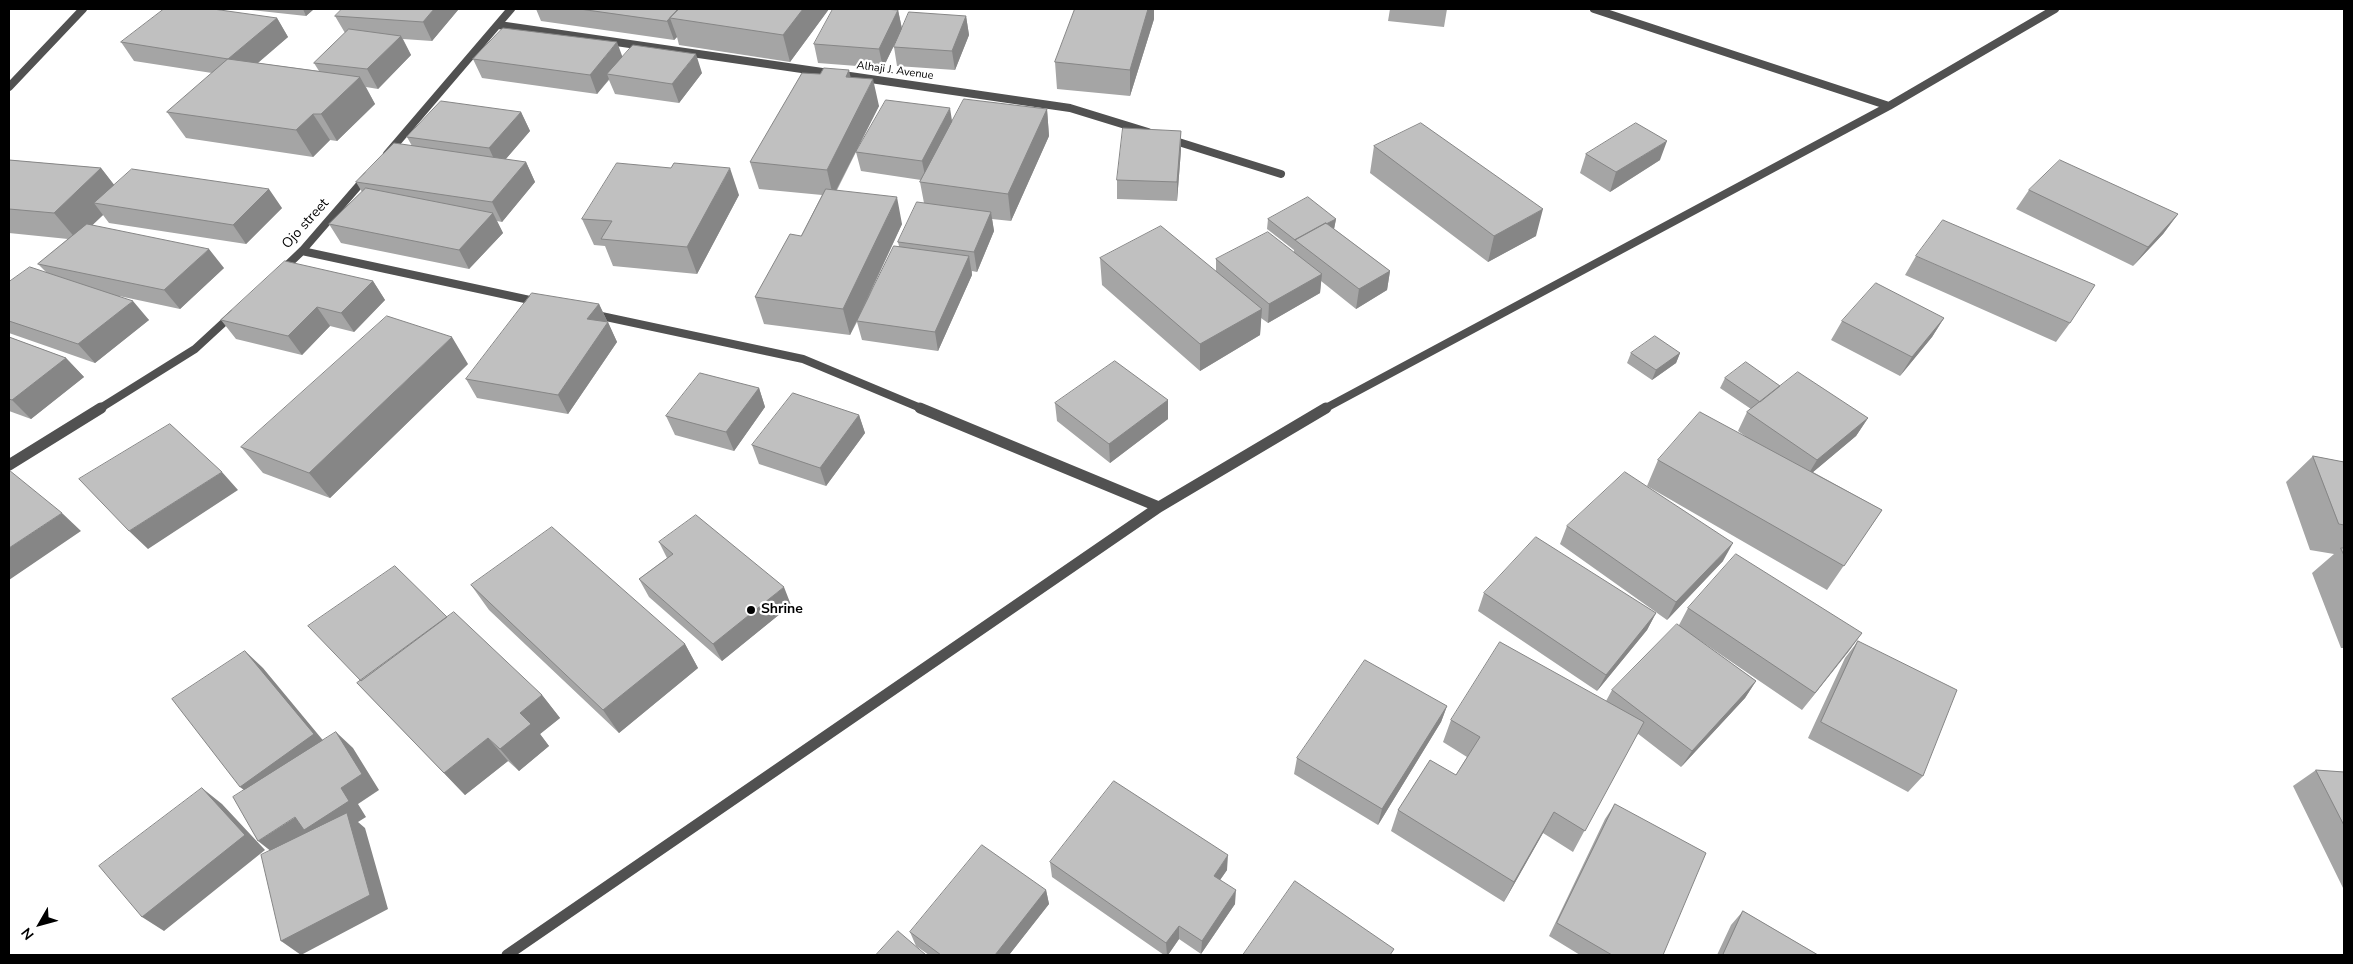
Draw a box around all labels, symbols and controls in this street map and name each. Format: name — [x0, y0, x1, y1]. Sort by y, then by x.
street label: Alhaji J. Avenue — [856, 59, 934, 83]
street label: Ojo street — [279, 195, 333, 253]
place label: Shrine — [761, 602, 803, 618]
marker: Shrine — [745, 604, 757, 616]
north arrow — [15, 899, 65, 949]
text: N — [17, 924, 39, 944]

